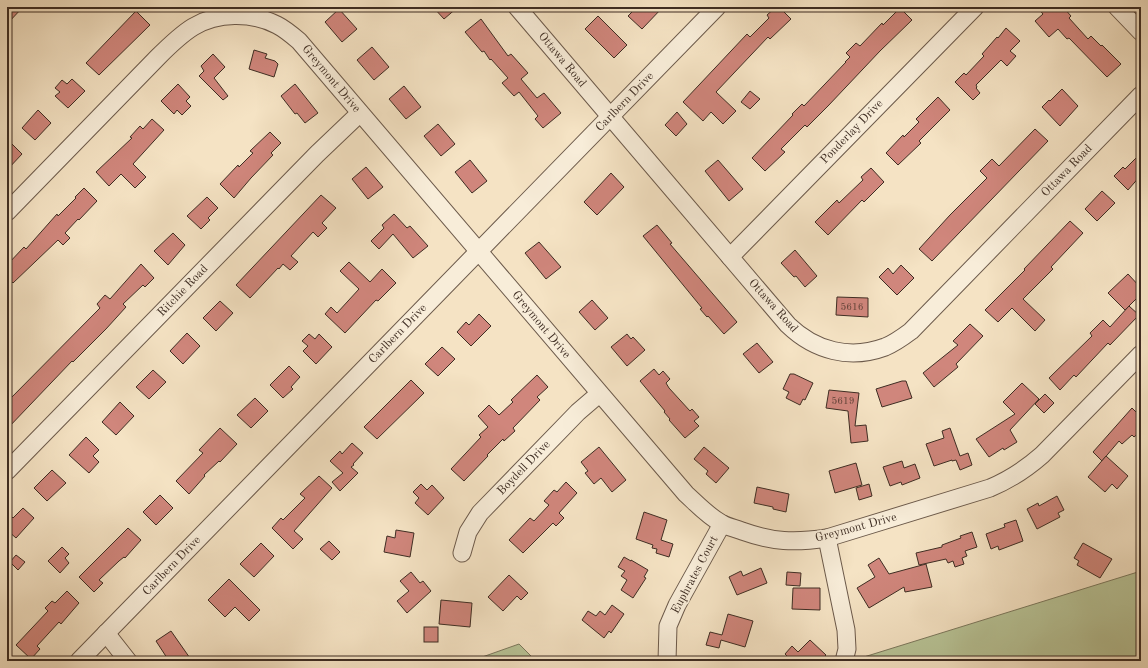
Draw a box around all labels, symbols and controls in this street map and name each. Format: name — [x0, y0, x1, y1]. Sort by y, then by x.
street label: Ottawa Road — [536, 30, 588, 90]
street label: Greymont Drive — [299, 43, 363, 115]
street label: Carlbern Drive — [594, 70, 657, 134]
street label: Ponderlay Drive — [818, 97, 886, 166]
street label: Ottawa Road — [1039, 143, 1095, 199]
street label: Ritchie Road — [156, 263, 210, 319]
street label: Ottawa Road — [746, 277, 800, 335]
street label: Greymont Drive — [509, 289, 573, 361]
street label: Carlbern Drive — [367, 302, 430, 366]
house number: 5616 — [840, 302, 864, 312]
house number: 5619 — [831, 396, 855, 406]
street label: Boydell Drive — [495, 438, 553, 498]
street label: Greymont Drive — [814, 511, 898, 545]
street label: Carlbern Drive — [141, 534, 204, 598]
street label: Euphrates Court — [669, 534, 721, 616]

